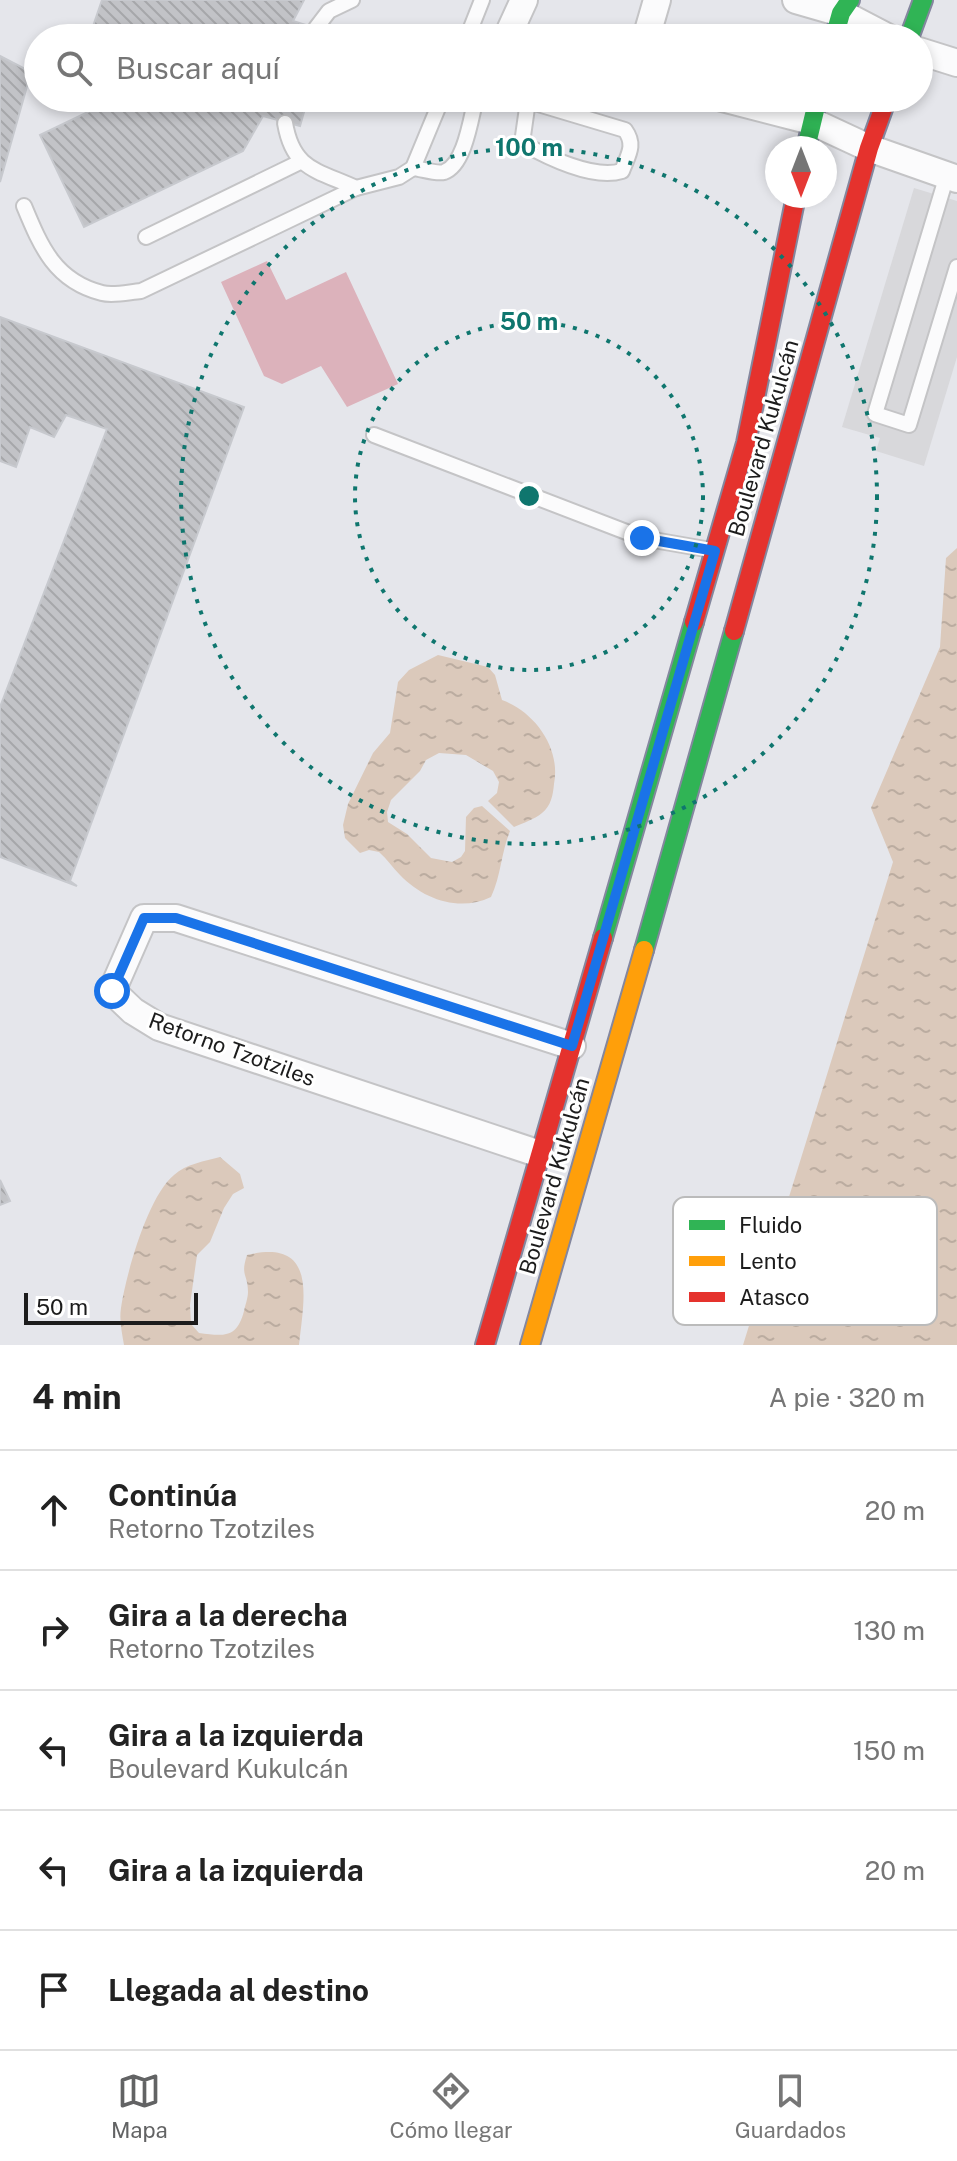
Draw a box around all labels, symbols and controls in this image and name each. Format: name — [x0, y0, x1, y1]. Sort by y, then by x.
search box — [24, 24, 933, 112]
icon: search — [52, 46, 96, 90]
text: Buscar aquí — [116, 50, 280, 86]
text: 100 m — [495, 133, 563, 161]
north arrow — [765, 136, 837, 208]
text: 50 m — [500, 307, 558, 335]
street label: Boulevard Kukulcán — [722, 337, 804, 539]
centre of rings — [515, 482, 543, 510]
route end — [624, 520, 660, 556]
route start — [94, 973, 130, 1009]
street label: Retorno Tzotziles — [145, 1007, 319, 1091]
street label: Boulevard Kukulcán — [513, 1075, 595, 1277]
legend — [673, 1197, 937, 1325]
text: Fluido — [739, 1212, 802, 1238]
text: Lento — [739, 1248, 797, 1274]
text: Atasco — [739, 1284, 809, 1310]
scale bar — [24, 1289, 198, 1325]
text: 50 m — [36, 1294, 88, 1320]
text: 4 min — [32, 1377, 122, 1417]
text: A pie · 320 m — [769, 1382, 925, 1413]
text: Continúa — [108, 1477, 237, 1513]
icon: ahead — [32, 1488, 76, 1532]
text: 20 m — [865, 1495, 925, 1526]
text: Retorno Tzotziles — [108, 1513, 315, 1544]
text: Gira a la derecha — [108, 1597, 348, 1633]
icon: right — [32, 1608, 76, 1652]
text: 130 m — [853, 1615, 925, 1646]
text: Retorno Tzotziles — [108, 1633, 315, 1664]
text: Gira a la izquierda — [108, 1717, 364, 1753]
icon: left — [32, 1728, 76, 1772]
text: 150 m — [853, 1735, 925, 1766]
text: Boulevard Kukulcán — [108, 1753, 348, 1784]
icon: left — [32, 1848, 76, 1892]
text: Gira a la izquierda — [108, 1852, 364, 1888]
text: 20 m — [865, 1855, 925, 1886]
icon: arrive — [32, 1968, 76, 2012]
text: Llegada al destino — [108, 1972, 369, 2008]
tab: Mapa — [111, 2069, 168, 2143]
tab: Cómo llegar — [390, 2069, 513, 2143]
tab: Guardados — [735, 2069, 846, 2143]

